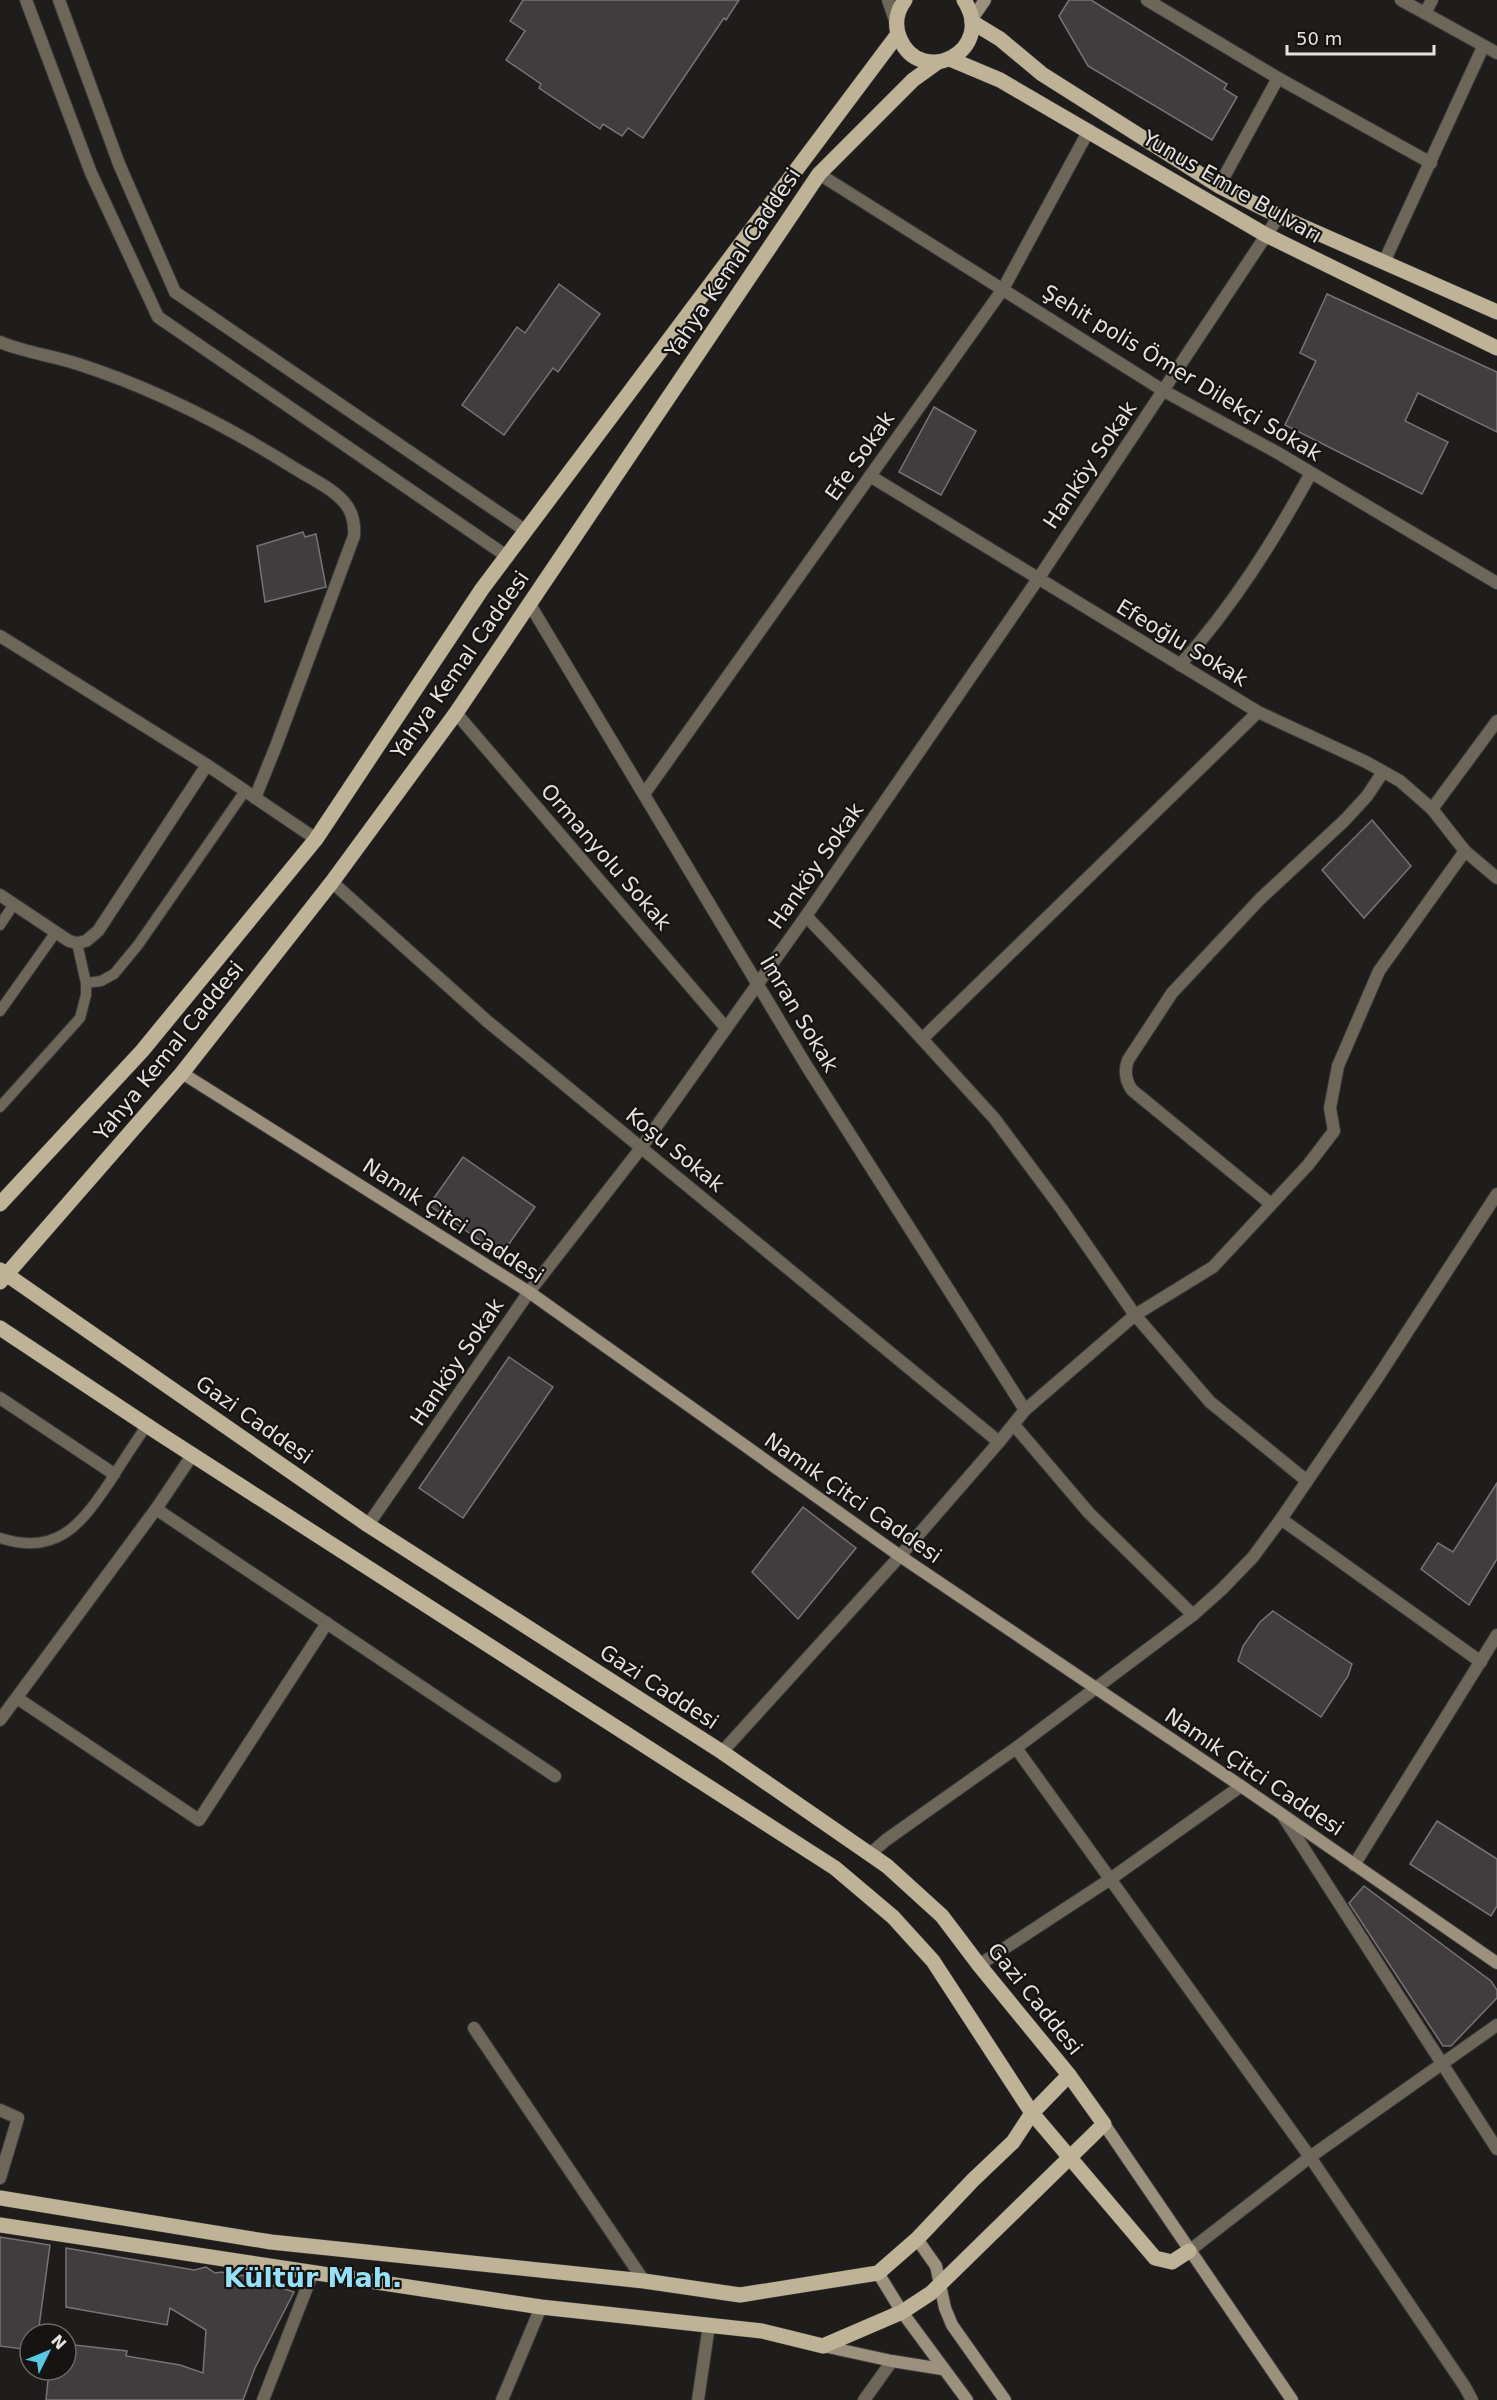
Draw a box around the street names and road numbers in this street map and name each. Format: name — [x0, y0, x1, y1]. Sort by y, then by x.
street label: Yunus Emre Bulvarı — [1137, 125, 1326, 248]
street label: Yahya Kemal Caddesi — [660, 164, 805, 363]
street label: Şehit polis Ömer Dilekçi Sokak — [1038, 279, 1327, 466]
street label: Hanköy Sokak — [1039, 396, 1142, 533]
street label: Efe Sokak — [821, 406, 900, 505]
street label: Yahya Kemal Caddesi — [386, 567, 534, 764]
street label: Efeoğlu Sokak — [1112, 594, 1253, 692]
street label: Ormanyolu Sokak — [536, 779, 676, 936]
street label: Hanköy Sokak — [764, 798, 869, 934]
street label: İmran Sokak — [755, 951, 844, 1077]
street label: Yahya Kemal Caddesi — [89, 957, 249, 1146]
street label: Koşu Sokak — [621, 1103, 730, 1197]
street label: Namık Çitci Caddesi — [358, 1154, 548, 1288]
street label: Hanköy Sokak — [406, 1293, 509, 1430]
street label: Gazi Caddesi — [191, 1371, 317, 1469]
street label: Namık Çitci Caddesi — [760, 1428, 946, 1568]
street label: Gazi Caddesi — [595, 1640, 723, 1734]
street label: Namık Çitci Caddesi — [1160, 1703, 1348, 1841]
street label: Gazi Caddesi — [983, 1938, 1087, 2060]

